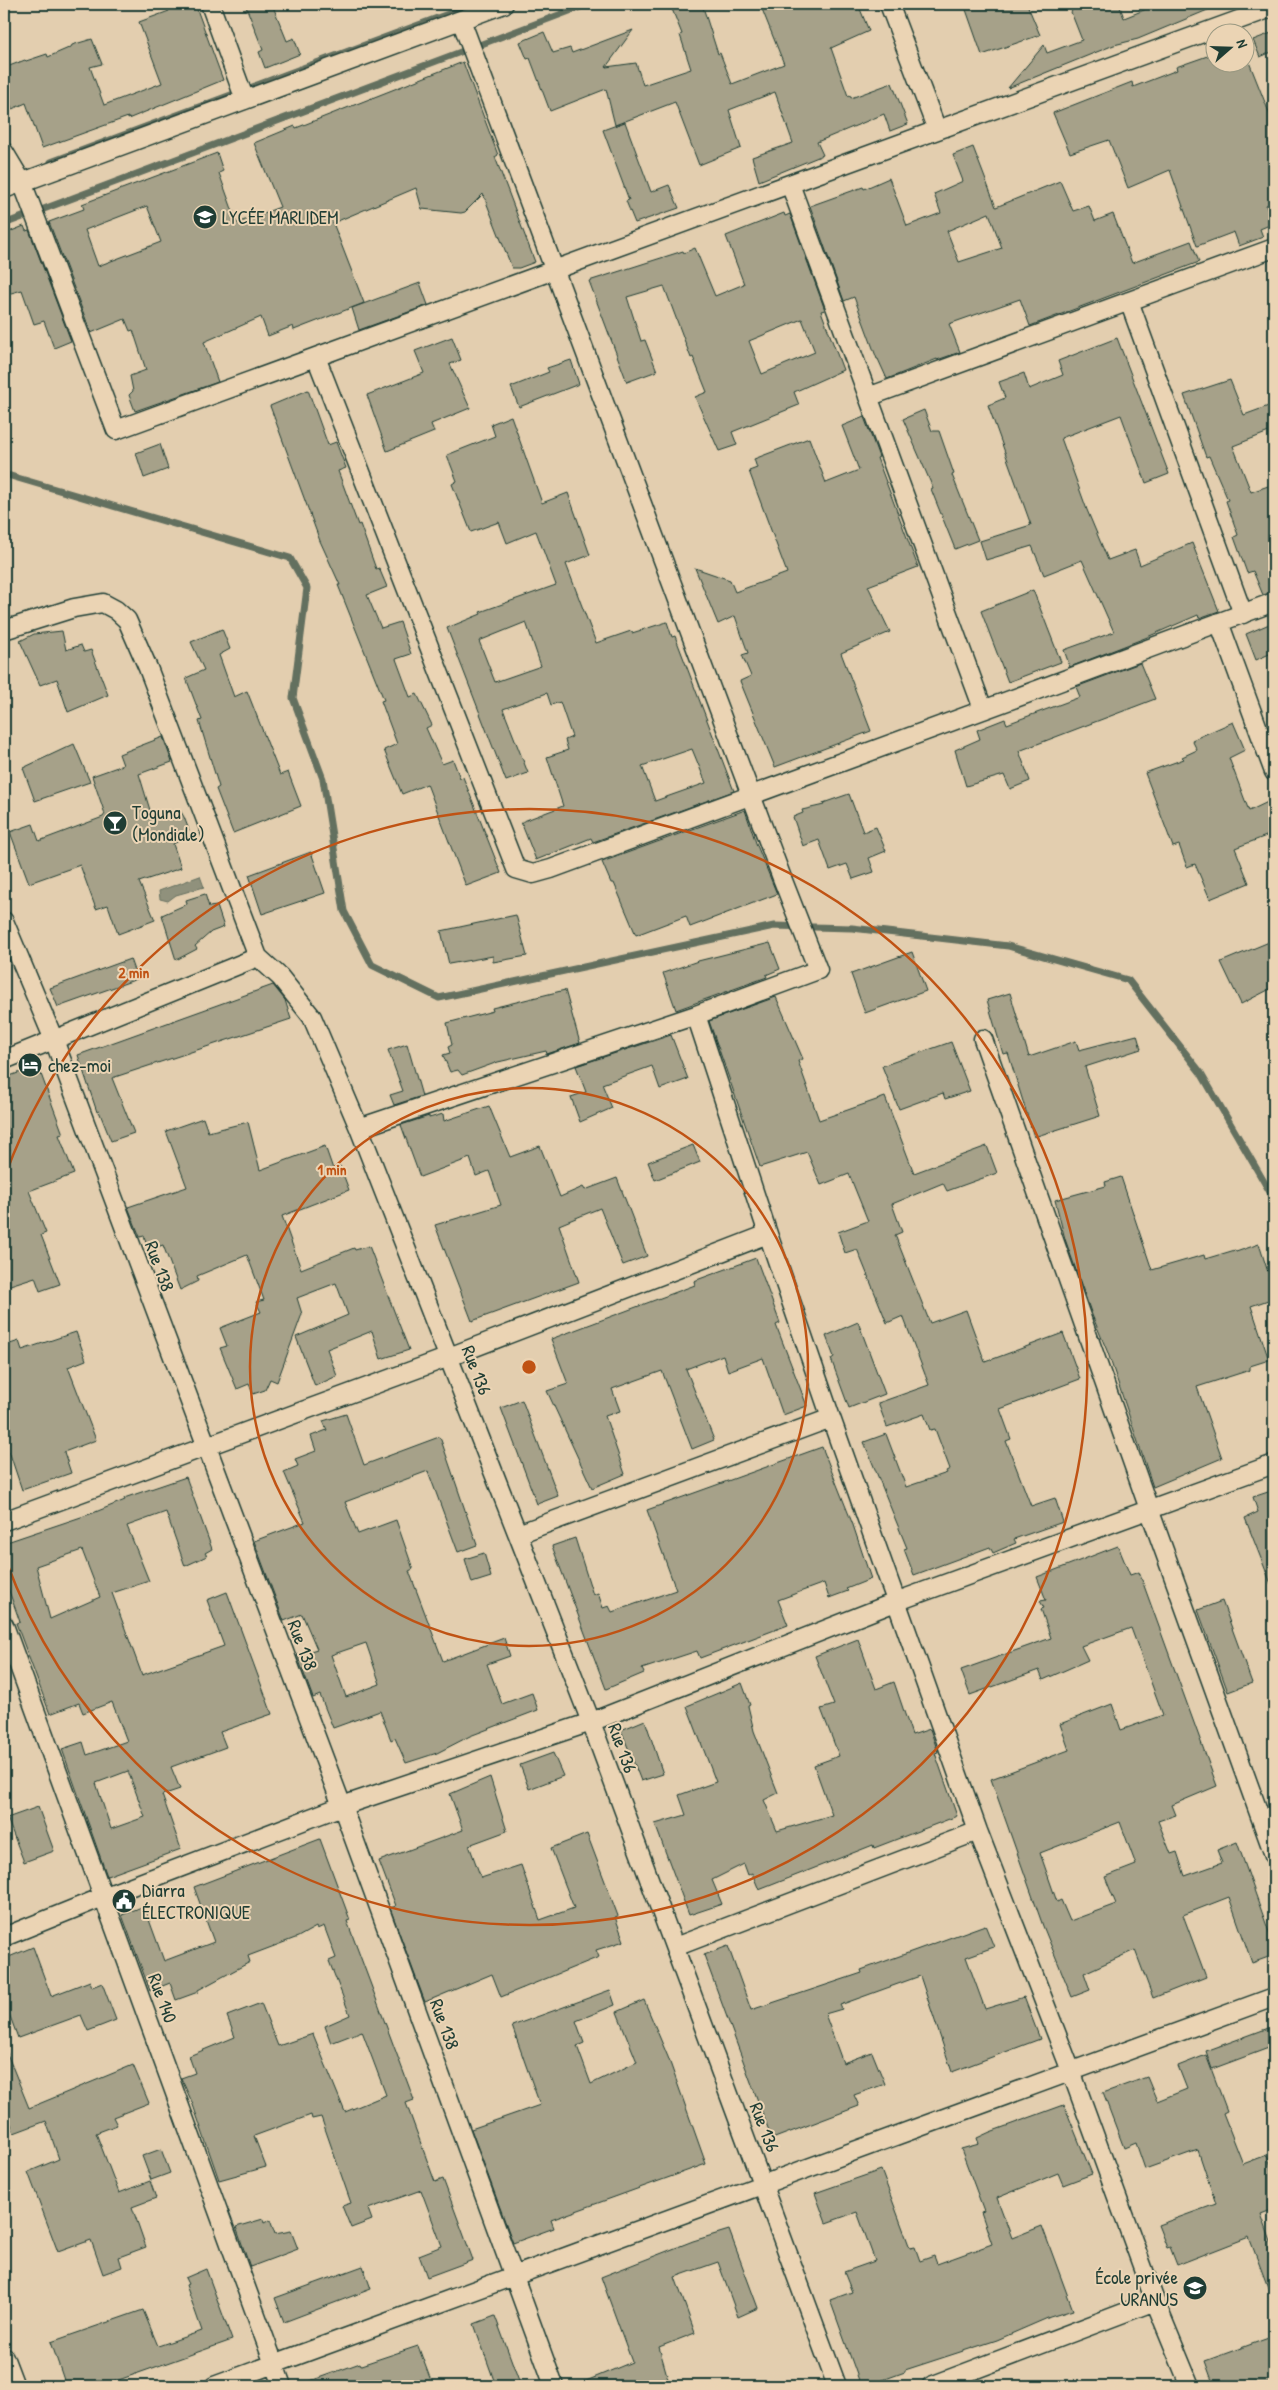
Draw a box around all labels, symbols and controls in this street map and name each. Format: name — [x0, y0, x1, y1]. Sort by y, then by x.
north arrow — [1206, 22, 1256, 72]
text: N — [1232, 37, 1253, 51]
school or university icon: LYCÉE MARLIDEM — [192, 204, 218, 230]
place label: LYCÉE MARLIDEM — [222, 204, 339, 230]
place label: Toguna (Mondiale) — [132, 799, 205, 847]
bar icon: Toguna (Mondiale) — [102, 810, 128, 836]
text: 2 min — [119, 962, 150, 983]
hotel icon: chez-moi — [17, 1052, 43, 1078]
place label: chez-moi — [48, 1052, 112, 1078]
text: 1 min — [317, 1159, 347, 1180]
street label: Rue 138 — [139, 1237, 181, 1295]
street label: Rue 136 — [456, 1341, 498, 1399]
centre of rings — [520, 1358, 538, 1376]
street label: Rue 138 — [282, 1616, 324, 1674]
street label: Rue 136 — [602, 1720, 644, 1776]
place label: Diarra ÉLECTRONIQUE — [142, 1877, 251, 1925]
public building icon: Diarra ÉLECTRONIQUE — [111, 1888, 137, 1914]
street label: Rue 140 — [142, 1970, 184, 2026]
street label: Rue 138 — [424, 1995, 466, 2053]
street label: Rue 136 — [744, 2098, 786, 2156]
place label: École privée URANUS — [1095, 2264, 1178, 2312]
school or university icon: École privée URANUS — [1182, 2275, 1208, 2301]

